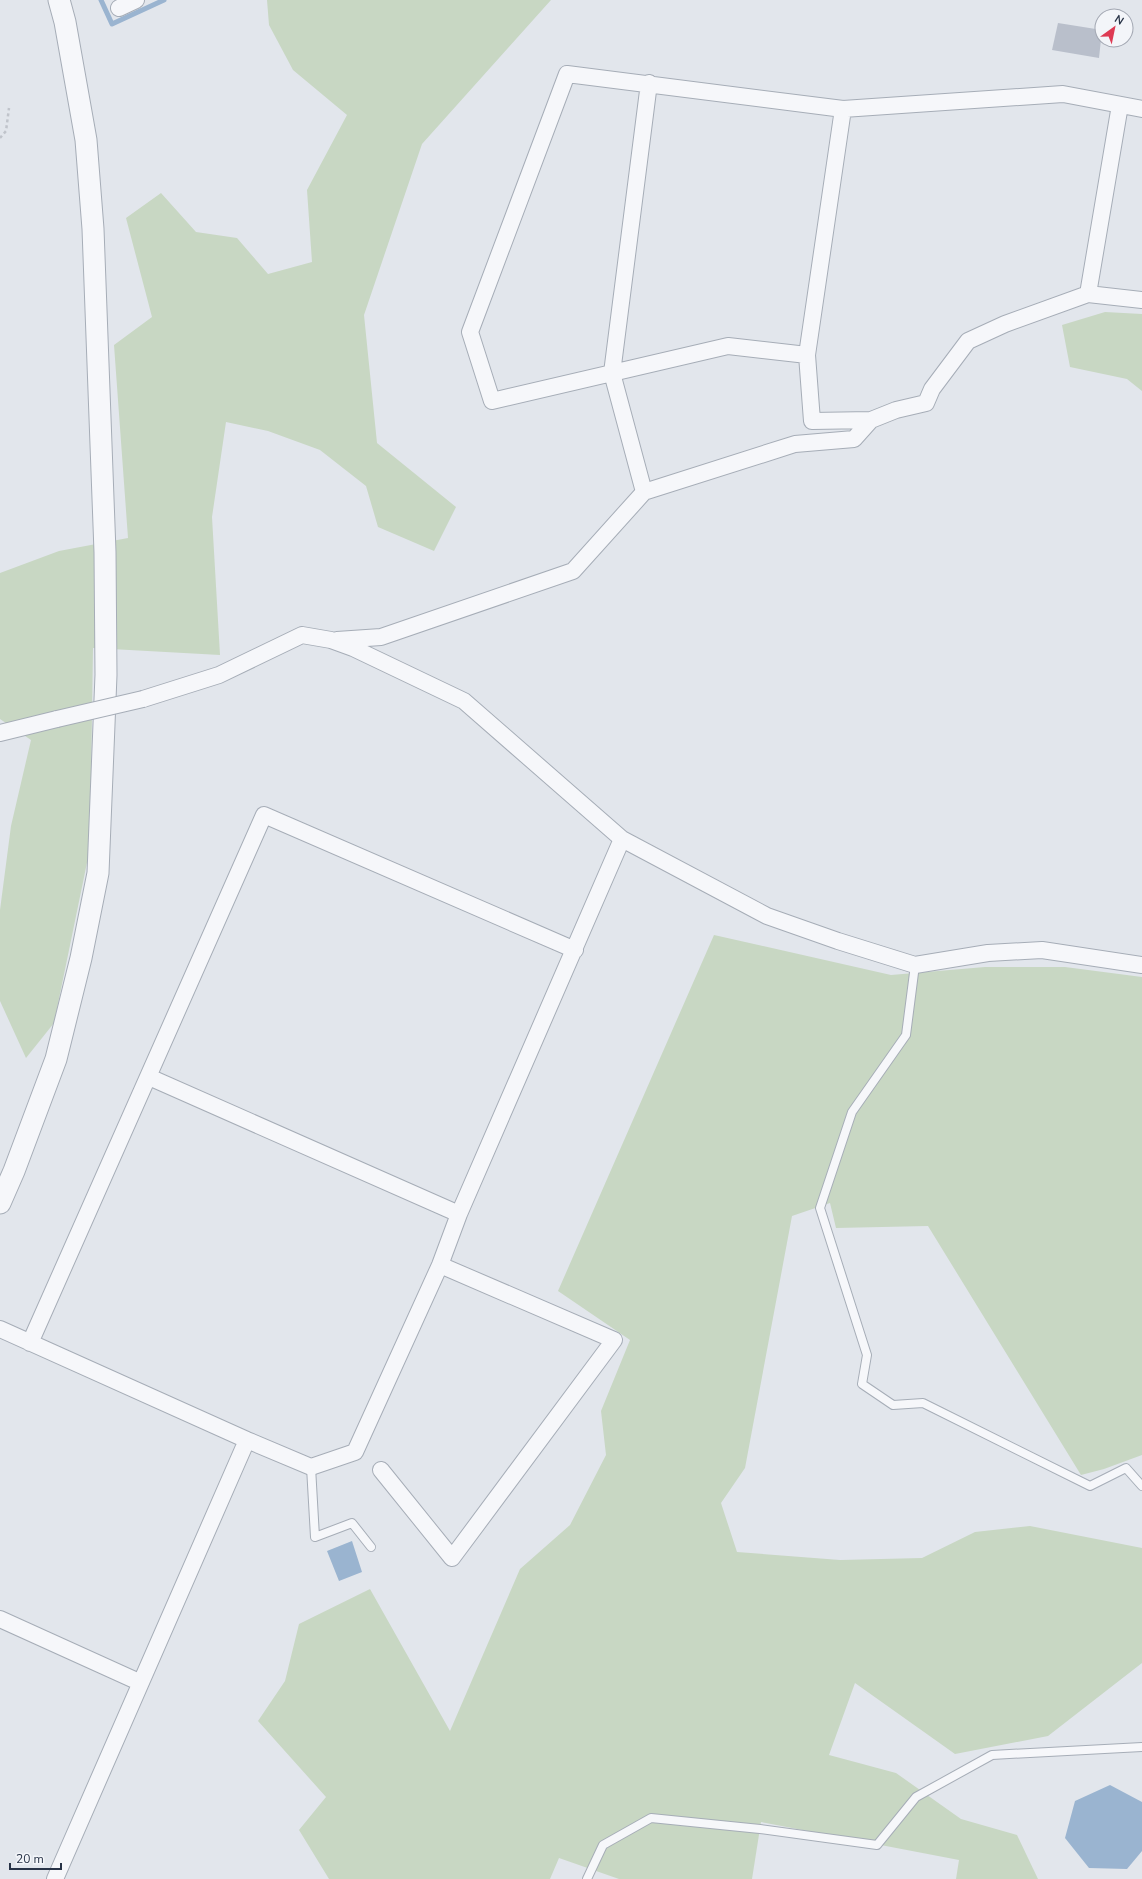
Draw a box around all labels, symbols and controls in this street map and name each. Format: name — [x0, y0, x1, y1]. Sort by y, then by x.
north arrow — [1094, 8, 1134, 48]
text: N — [1112, 12, 1127, 29]
scale bar — [10, 1845, 61, 1871]
text: 20 m — [16, 1851, 44, 1867]

